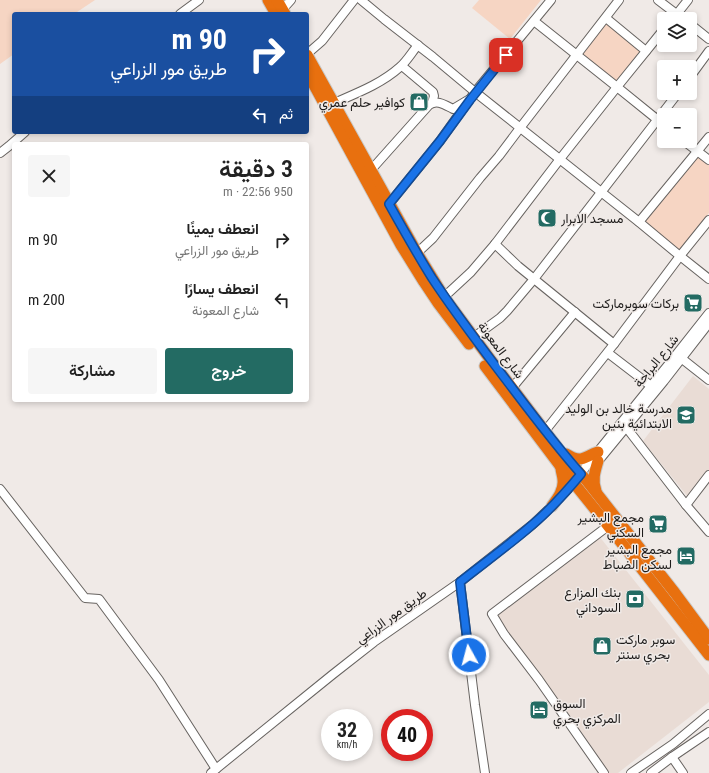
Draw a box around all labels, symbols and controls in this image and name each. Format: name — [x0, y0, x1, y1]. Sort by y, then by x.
map controls — [657, 12, 697, 148]
button: layers — [657, 12, 697, 52]
text: 90 m — [171, 23, 227, 56]
icon: right — [241, 28, 293, 80]
pin — [489, 38, 523, 72]
icon: arrive — [495, 44, 517, 66]
text: طريق مور الزراعي — [111, 58, 227, 79]
button: + — [657, 60, 697, 100]
shop icon: كوافير حلم عمري — [408, 91, 430, 113]
place label: كوافير حلم عمري — [319, 95, 405, 113]
icon: left — [249, 104, 271, 126]
text: ثم — [279, 105, 293, 123]
button: − — [657, 108, 697, 148]
button: close — [28, 155, 70, 197]
text: 3 دقيقة — [219, 155, 293, 183]
text: 950 m · 22:56 — [223, 184, 293, 199]
mosque icon: مسجد الابرار — [536, 207, 558, 229]
place label: مسجد الابرار — [560, 211, 624, 227]
text: انعطف يمينًا — [186, 220, 259, 238]
icon: right — [271, 229, 293, 251]
text: 90 m — [28, 231, 58, 249]
text: طريق مور الزراعي — [175, 243, 259, 258]
text: انعطف يسارًا — [185, 280, 259, 298]
icon: left — [271, 289, 293, 311]
text: 200 m — [28, 291, 65, 309]
supermarket icon: بركات سوبرماركت — [682, 292, 704, 314]
place label: بركات سوبرماركت — [593, 296, 679, 312]
text: شارع المعونة — [192, 303, 259, 318]
street label: شارع المعونة — [473, 319, 527, 382]
street label: شارع البراحة — [630, 332, 683, 391]
button: مشاركة — [28, 348, 157, 394]
button: خروج — [165, 348, 293, 394]
place label: مدرسة خالد بن الوليد الابتدائية بنين — [565, 401, 672, 432]
school or university icon: مدرسة خالد بن الوليد الابتدائية بنين — [675, 404, 697, 426]
place label: مجمع البشير السكني — [577, 510, 644, 543]
supermarket icon: مجمع البشير السكني — [647, 513, 669, 535]
place label: مجمع البشير لسكن الضباط — [603, 542, 672, 573]
hotel icon: مجمع البشير لسكن الضباط — [675, 545, 697, 567]
street label: طريق مور الزراعي — [353, 585, 431, 649]
place label: بنك المزارع السوداني — [564, 585, 621, 618]
bank icon: بنك المزارع السوداني — [624, 588, 646, 610]
place label: سوبر ماركت بحري سنتر — [615, 632, 675, 665]
position arrow — [448, 634, 490, 676]
shop icon: سوبر ماركت بحري سنتر — [591, 635, 613, 657]
place label: السوق المركزي بحري — [553, 696, 621, 729]
hotel icon: السوق المركزي بحري — [528, 699, 550, 721]
speed limit sign: 40 — [381, 709, 433, 761]
text: 32 — [337, 718, 357, 742]
text: km/h — [337, 739, 357, 750]

